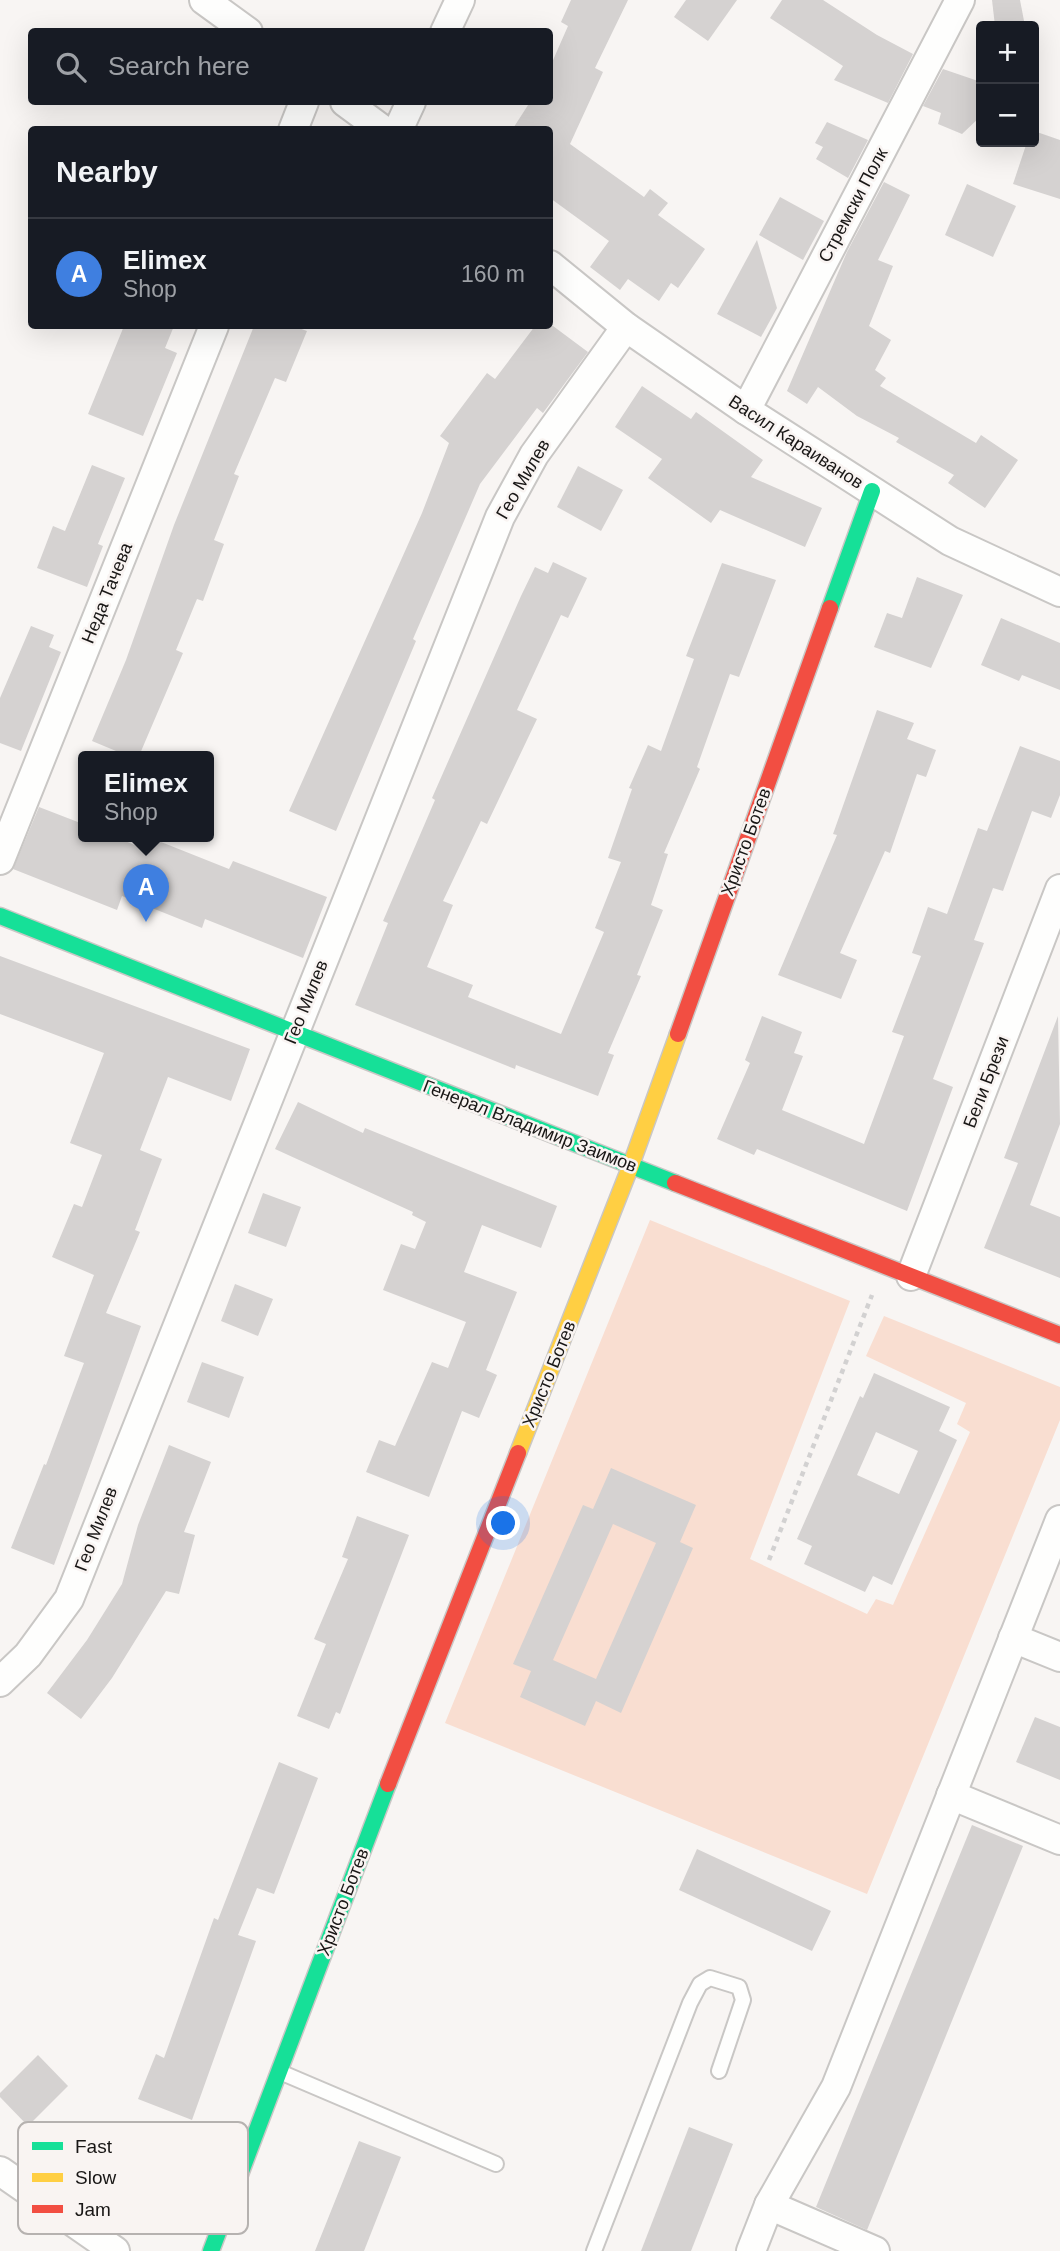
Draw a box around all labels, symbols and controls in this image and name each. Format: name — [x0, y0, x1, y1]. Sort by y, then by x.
map controls — [976, 21, 1039, 147]
button: + — [976, 21, 1039, 84]
search box — [28, 28, 553, 105]
icon: search — [52, 48, 90, 86]
text: Search here — [108, 51, 250, 81]
button: − — [976, 84, 1039, 147]
street label: Стремски Полк — [814, 144, 892, 266]
text: Nearby — [56, 155, 158, 188]
text: Elimex — [123, 245, 207, 275]
text: A — [71, 261, 87, 287]
text: 160 m — [461, 261, 525, 287]
text: Shop — [123, 276, 177, 302]
street label: Васил Караиванов — [725, 391, 867, 493]
street label: Гео Милев — [492, 436, 554, 522]
street label: Неда Тачева — [78, 539, 137, 646]
popup — [78, 751, 214, 842]
text: Elimex — [104, 768, 188, 798]
street label: Христо Ботев — [717, 785, 775, 899]
text: Shop — [104, 799, 158, 825]
pin: A — [123, 864, 169, 922]
street label: Гео Милев — [280, 957, 332, 1047]
street label: Бели Брези — [959, 1033, 1013, 1131]
street label: Генерал Владимир Заимов — [420, 1076, 640, 1176]
street label: Христо Ботев — [519, 1318, 579, 1430]
street label: Гео Милев — [71, 1484, 121, 1574]
your location — [486, 1506, 520, 1540]
street label: Христо Ботев — [313, 1846, 373, 1958]
legend — [18, 2122, 248, 2234]
text: Fast — [75, 2136, 113, 2157]
text: Slow — [75, 2167, 116, 2188]
text: Jam — [75, 2199, 111, 2220]

